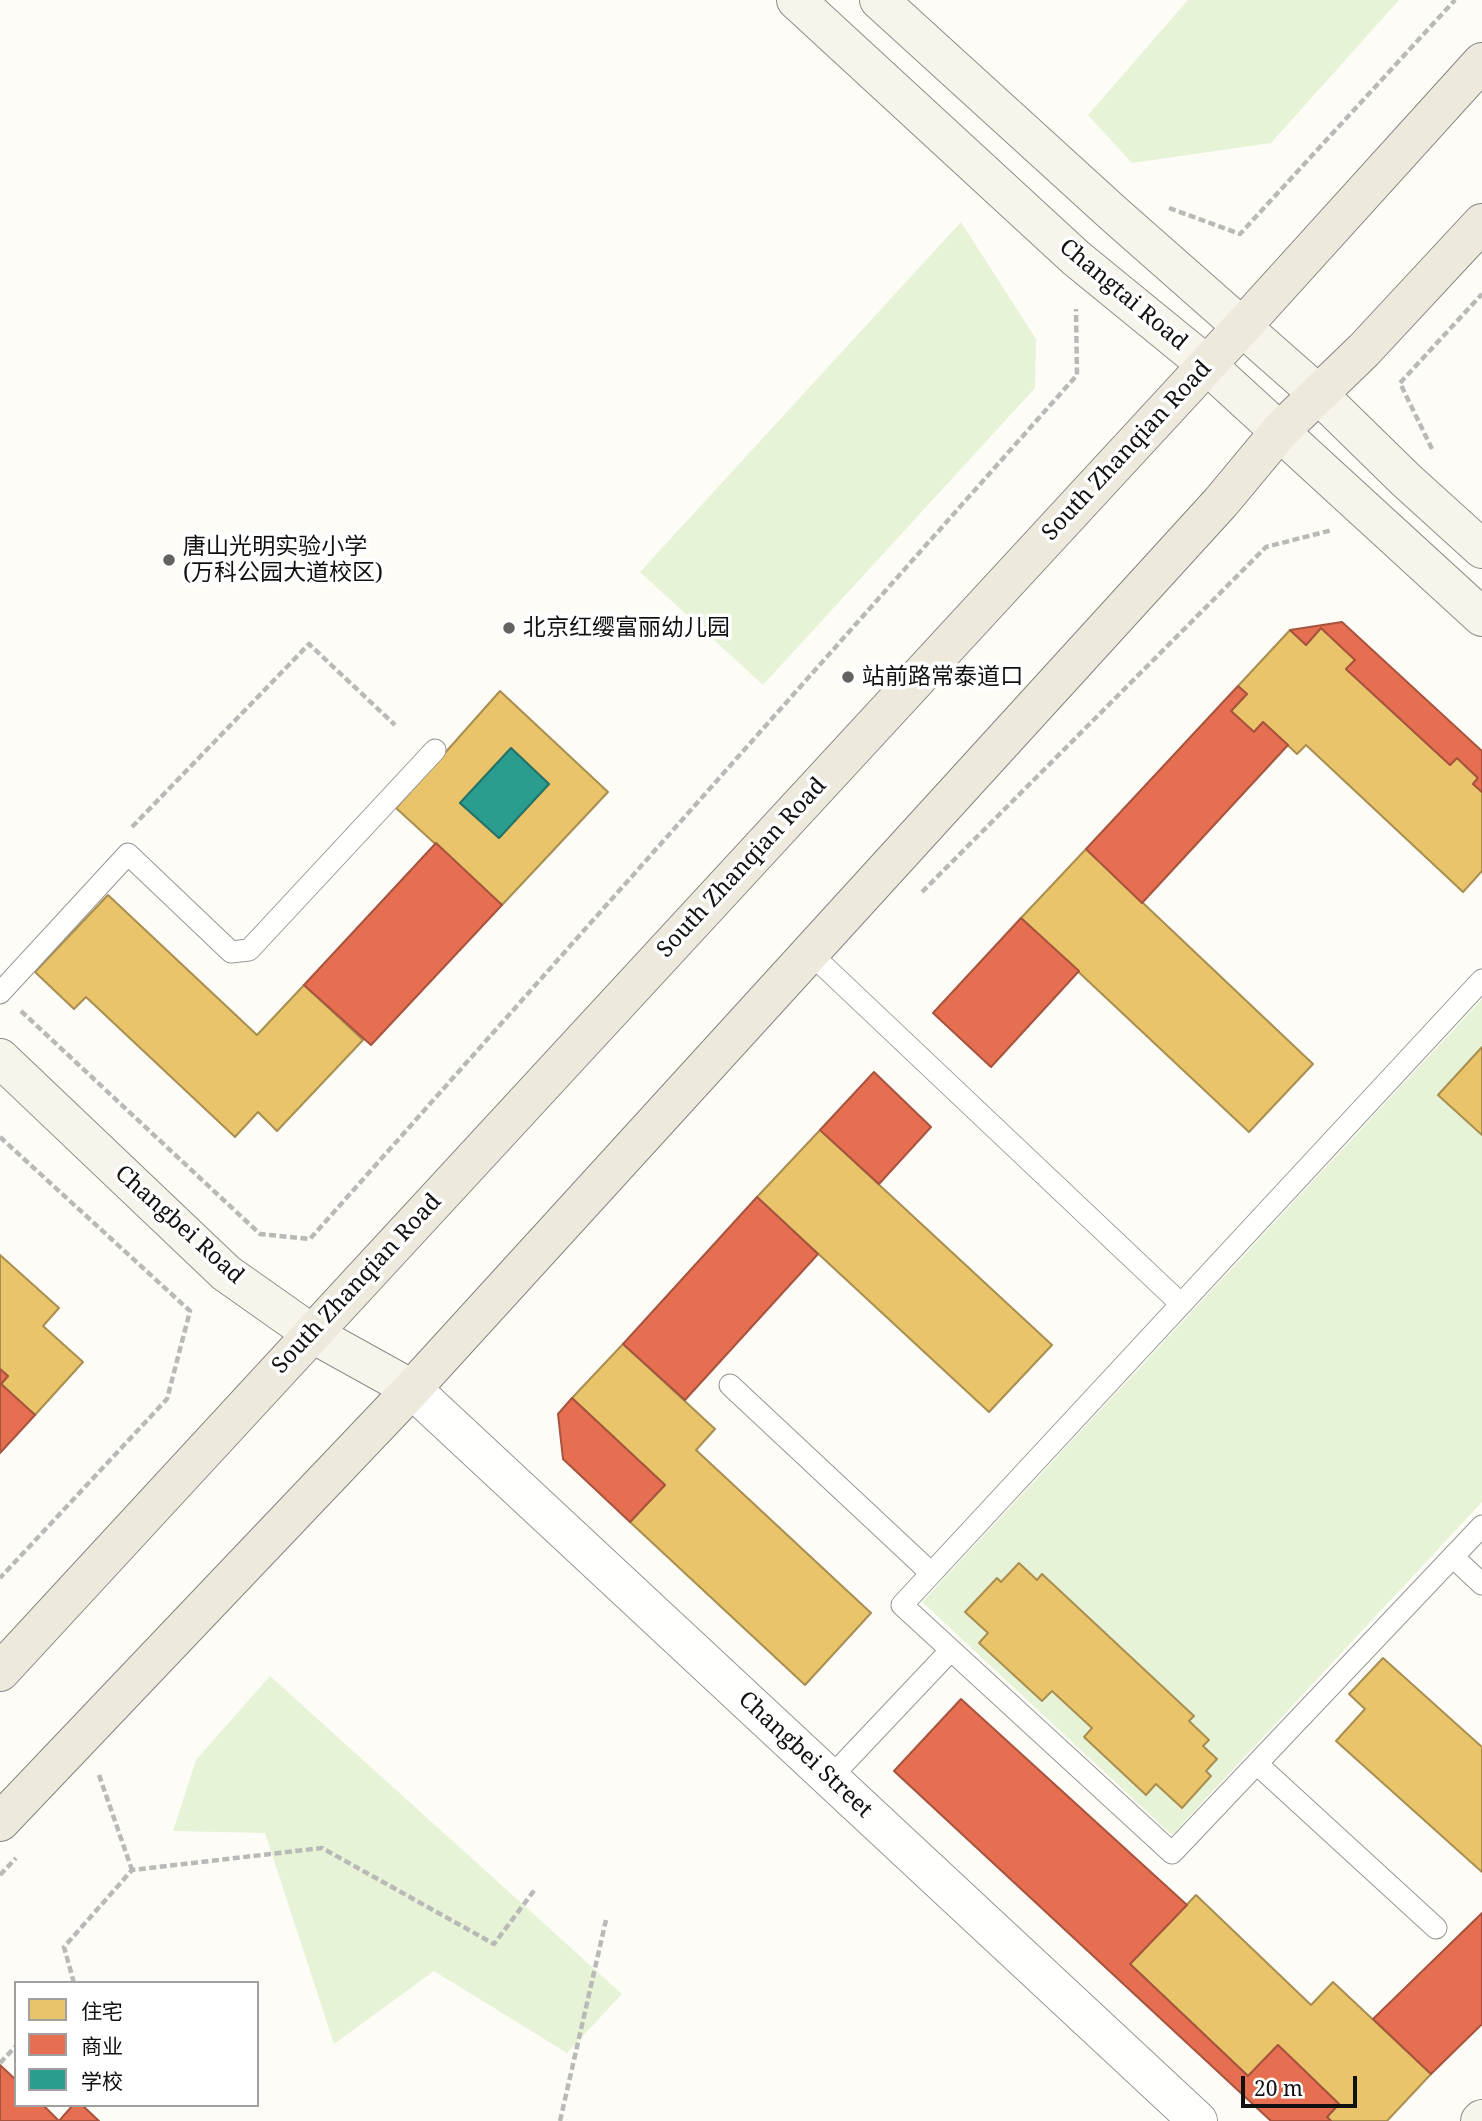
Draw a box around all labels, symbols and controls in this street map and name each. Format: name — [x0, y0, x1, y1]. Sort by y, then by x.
street label: Changtai Road — [1053, 233, 1193, 357]
street label: South Zhanqian Road — [1037, 355, 1217, 547]
place label: 唐山光明实验小学 (万科公园大道校区) — [183, 533, 383, 587]
marker: 唐山光明实验小学 (万科公园大道校区) — [161, 552, 177, 568]
place label: 北京红缨富丽幼儿园 — [523, 614, 730, 642]
marker: 北京红缨富丽幼儿园 — [501, 620, 517, 636]
place label: 站前路常泰道口 — [862, 663, 1023, 691]
marker: 站前路常泰道口 — [840, 669, 856, 685]
street label: South Zhanqian Road — [652, 772, 832, 964]
street label: Changbei Road — [109, 1160, 249, 1290]
street label: South Zhanqian Road — [267, 1188, 447, 1380]
street label: Changbei Street — [732, 1686, 878, 1824]
legend — [14, 1981, 259, 2107]
text: 住宅 — [81, 1997, 123, 2025]
text: 商业 — [81, 2032, 123, 2060]
scale bar — [1244, 2062, 1360, 2106]
text: 学校 — [81, 2067, 123, 2095]
text: 20 m — [1254, 2074, 1303, 2102]

